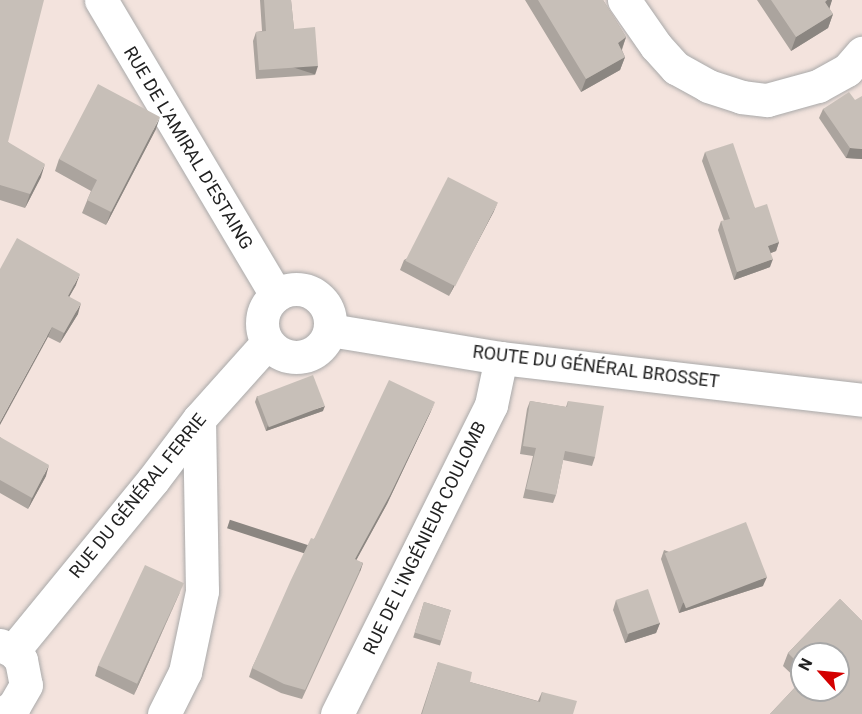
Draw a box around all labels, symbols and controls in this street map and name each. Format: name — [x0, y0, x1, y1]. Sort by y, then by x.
street label: RUE DE L'AMIRAL D'ESTAING — [119, 43, 257, 253]
street label: ROUTE DU GÉNÉRAL BROSSET — [471, 341, 721, 393]
street label: RUE DU GÉNÉRAL FERRIE — [65, 409, 211, 583]
street label: RUE DE L'INGÉNIEUR COULOMB — [359, 418, 491, 658]
north arrow — [790, 642, 850, 702]
text: N — [794, 655, 816, 674]

